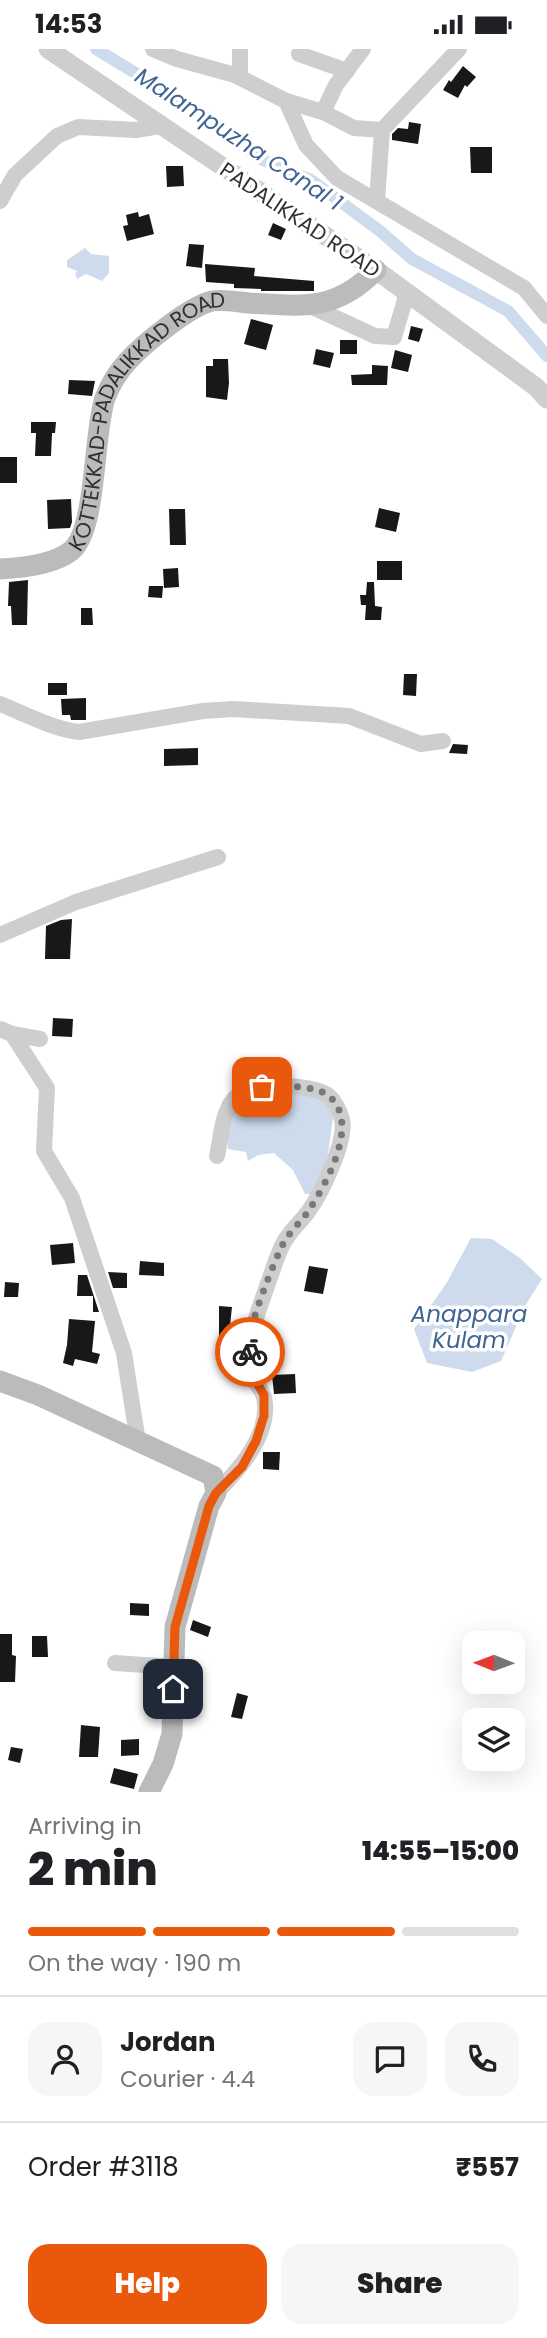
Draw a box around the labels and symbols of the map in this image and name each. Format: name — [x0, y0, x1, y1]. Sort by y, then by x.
water label: Malampuzha Canal 1 — [129, 60, 349, 218]
street label: PADALIKKAD ROAD — [214, 155, 386, 284]
street label: KOTTEKKAD-PADALIKKAD ROAD — [61, 285, 226, 556]
pin — [232, 1057, 292, 1117]
water label: Anappara Kulam — [410, 1298, 527, 1356]
courier — [215, 1317, 285, 1387]
north arrow — [462, 1631, 525, 1694]
pin — [143, 1659, 203, 1719]

